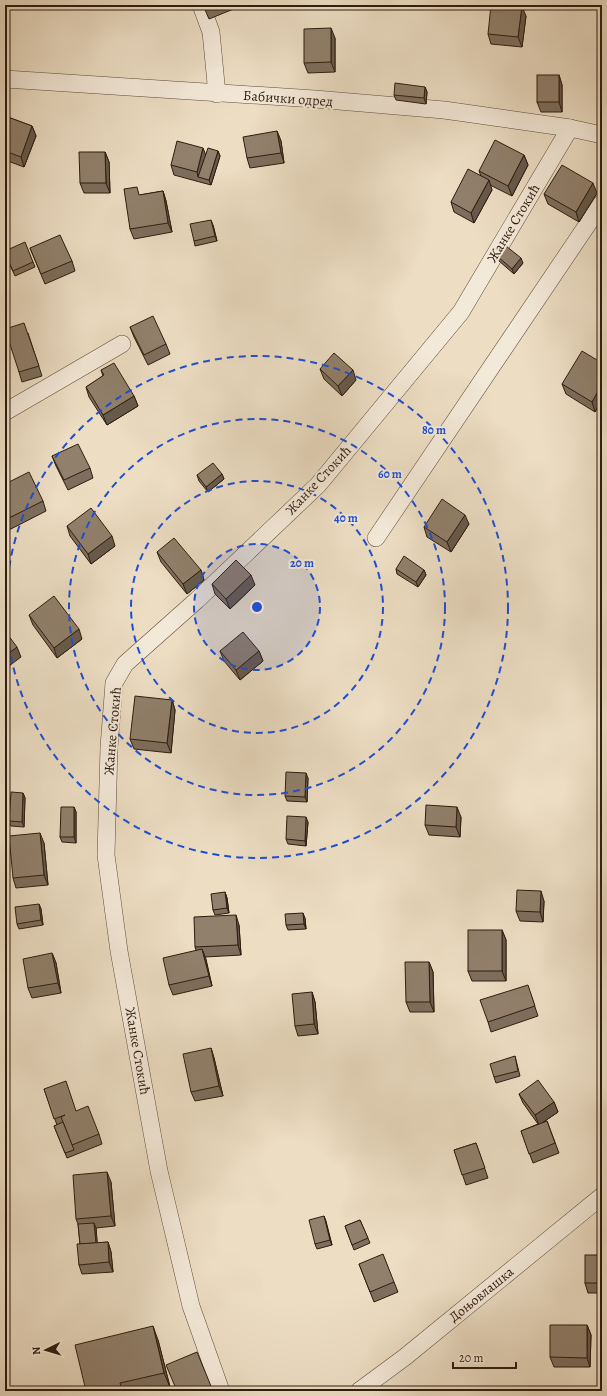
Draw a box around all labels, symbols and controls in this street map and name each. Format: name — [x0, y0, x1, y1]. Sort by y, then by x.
street label: Бабички одред — [242, 86, 334, 111]
street label: Жанке Стокић — [483, 180, 545, 266]
text: 80 m — [422, 422, 446, 438]
street label: Жанке Стокић — [281, 441, 356, 519]
text: 60 m — [378, 466, 402, 482]
text: 40 m — [334, 510, 358, 526]
text: 20 m — [290, 555, 314, 571]
centre of rings — [250, 600, 264, 614]
street label: Жанке Стокић — [99, 686, 126, 776]
street label: Жанке Стокић — [120, 1006, 155, 1097]
street label: Доњовлашка — [445, 1262, 518, 1326]
north arrow — [26, 1330, 66, 1370]
scale bar — [453, 1344, 516, 1370]
text: N — [29, 1346, 44, 1355]
text: 20 m — [459, 1350, 483, 1366]

